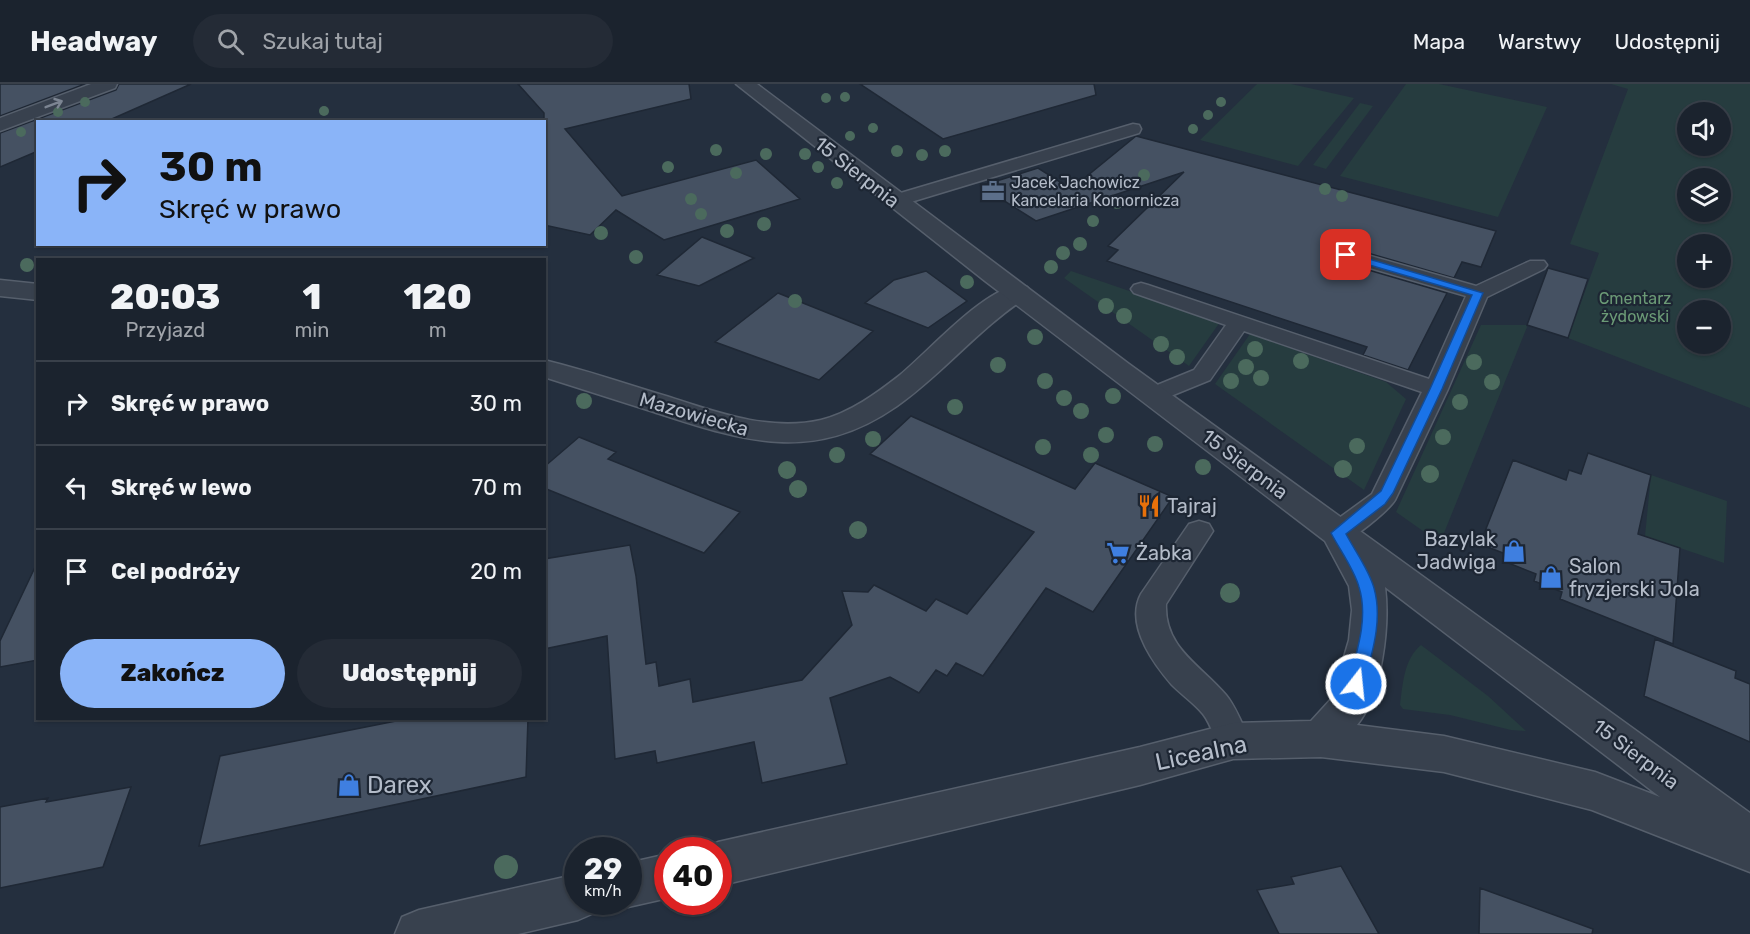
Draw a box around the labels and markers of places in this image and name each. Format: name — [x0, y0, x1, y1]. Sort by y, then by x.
place label: Jacek Jachowicz Kancelaria Komornicza — [1011, 173, 1179, 210]
office icon: Jacek Jachowicz Kancelaria Komornicza — [980, 178, 1006, 204]
pin — [1320, 229, 1371, 280]
restaurant icon: Tajraj — [1136, 493, 1162, 519]
place label: Tajraj — [1167, 494, 1217, 518]
place label: Bazylak Jadwiga — [1417, 527, 1497, 574]
shop icon: Bazylak Jadwiga — [1501, 538, 1527, 564]
supermarket icon: Żabka — [1105, 540, 1131, 566]
place label: Żabka — [1136, 541, 1192, 565]
place label: Salon fryzjerski Jola — [1569, 554, 1700, 601]
shop icon: Salon fryzjerski Jola — [1538, 564, 1564, 590]
place label: Darex — [367, 771, 432, 799]
shop icon: Darex — [336, 772, 362, 798]

